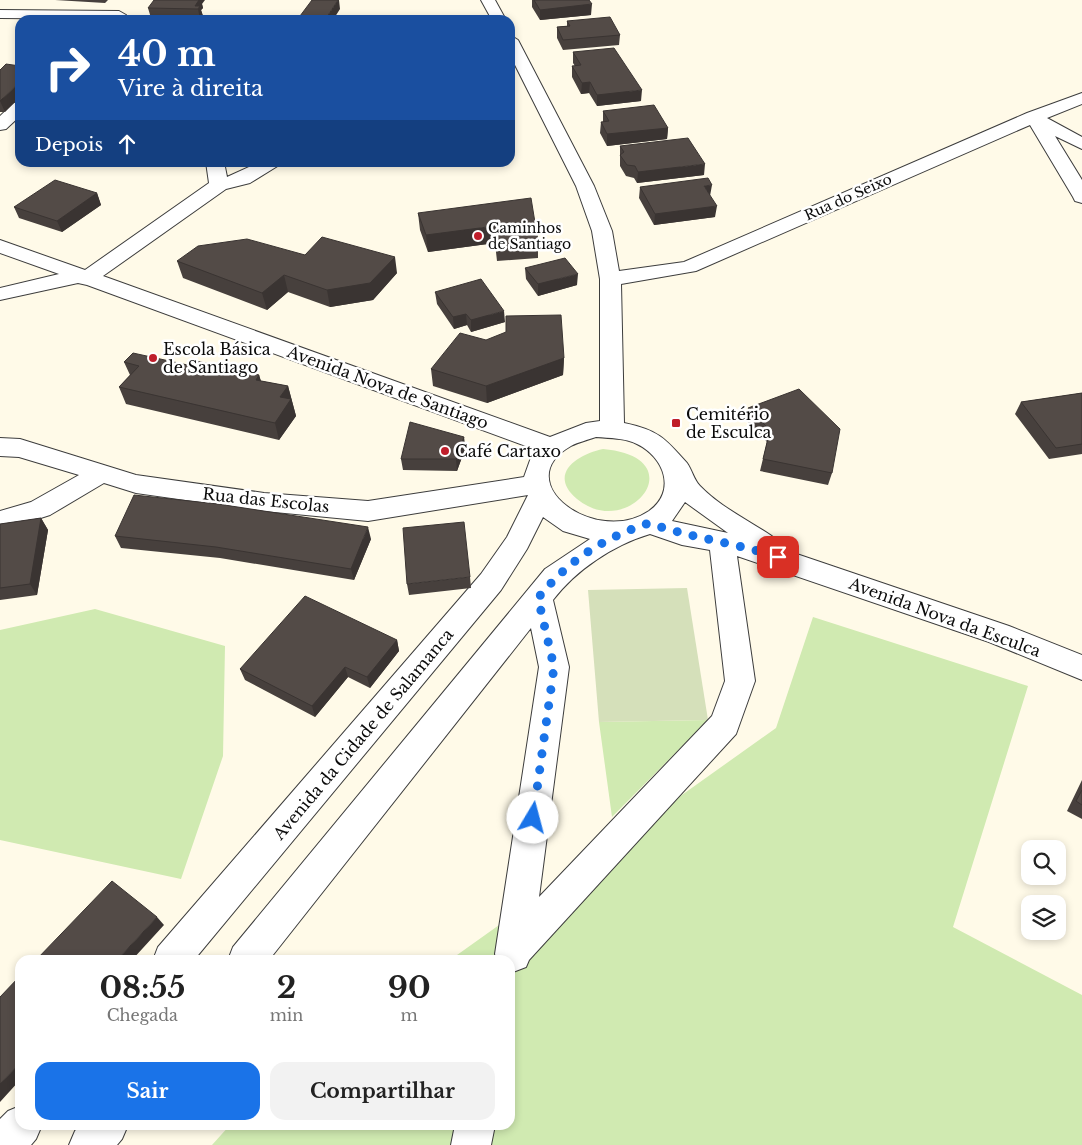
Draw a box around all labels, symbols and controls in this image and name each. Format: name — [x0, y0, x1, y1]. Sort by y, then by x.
text: 40 m — [118, 32, 216, 75]
icon: right — [35, 35, 100, 100]
text: Vire à direita — [118, 75, 263, 102]
icon: ahead — [113, 130, 141, 158]
text: Depois — [35, 133, 103, 156]
street label: Rua do Seixo — [801, 170, 895, 224]
place label: Caminhos de Santiago — [488, 219, 571, 253]
marker: Caminhos de Santiago — [472, 230, 484, 242]
place label: Escola Básica de Santiago — [163, 339, 271, 377]
street label: Avenida Nova de Santiago — [284, 341, 491, 433]
marker: Escola Básica de Santiago — [147, 352, 159, 364]
place label: Cemitério de Esculca — [686, 404, 772, 442]
marker: Cemitério de Esculca — [670, 417, 682, 429]
place label: Café Cartaxo — [455, 441, 561, 461]
marker: Café Cartaxo — [439, 445, 451, 457]
street label: Rua das Escolas — [202, 483, 330, 517]
pin — [757, 536, 799, 578]
icon: arrive — [764, 543, 792, 571]
street label: Avenida Nova da Esculca — [846, 573, 1044, 661]
street label: Avenida da Cidade de Salamanca — [268, 624, 457, 844]
position arrow — [506, 791, 558, 843]
map controls — [1021, 840, 1066, 940]
button: search — [1021, 840, 1066, 885]
button: layers — [1021, 895, 1066, 940]
text: 08:55 — [99, 969, 185, 1006]
text: 2 — [277, 969, 296, 1006]
text: 90 — [388, 969, 431, 1006]
text: Chegada — [107, 1005, 178, 1025]
text: min — [270, 1005, 303, 1025]
text: m — [401, 1005, 418, 1025]
button: Sair — [35, 1062, 260, 1120]
button: Compartilhar — [270, 1062, 495, 1120]

